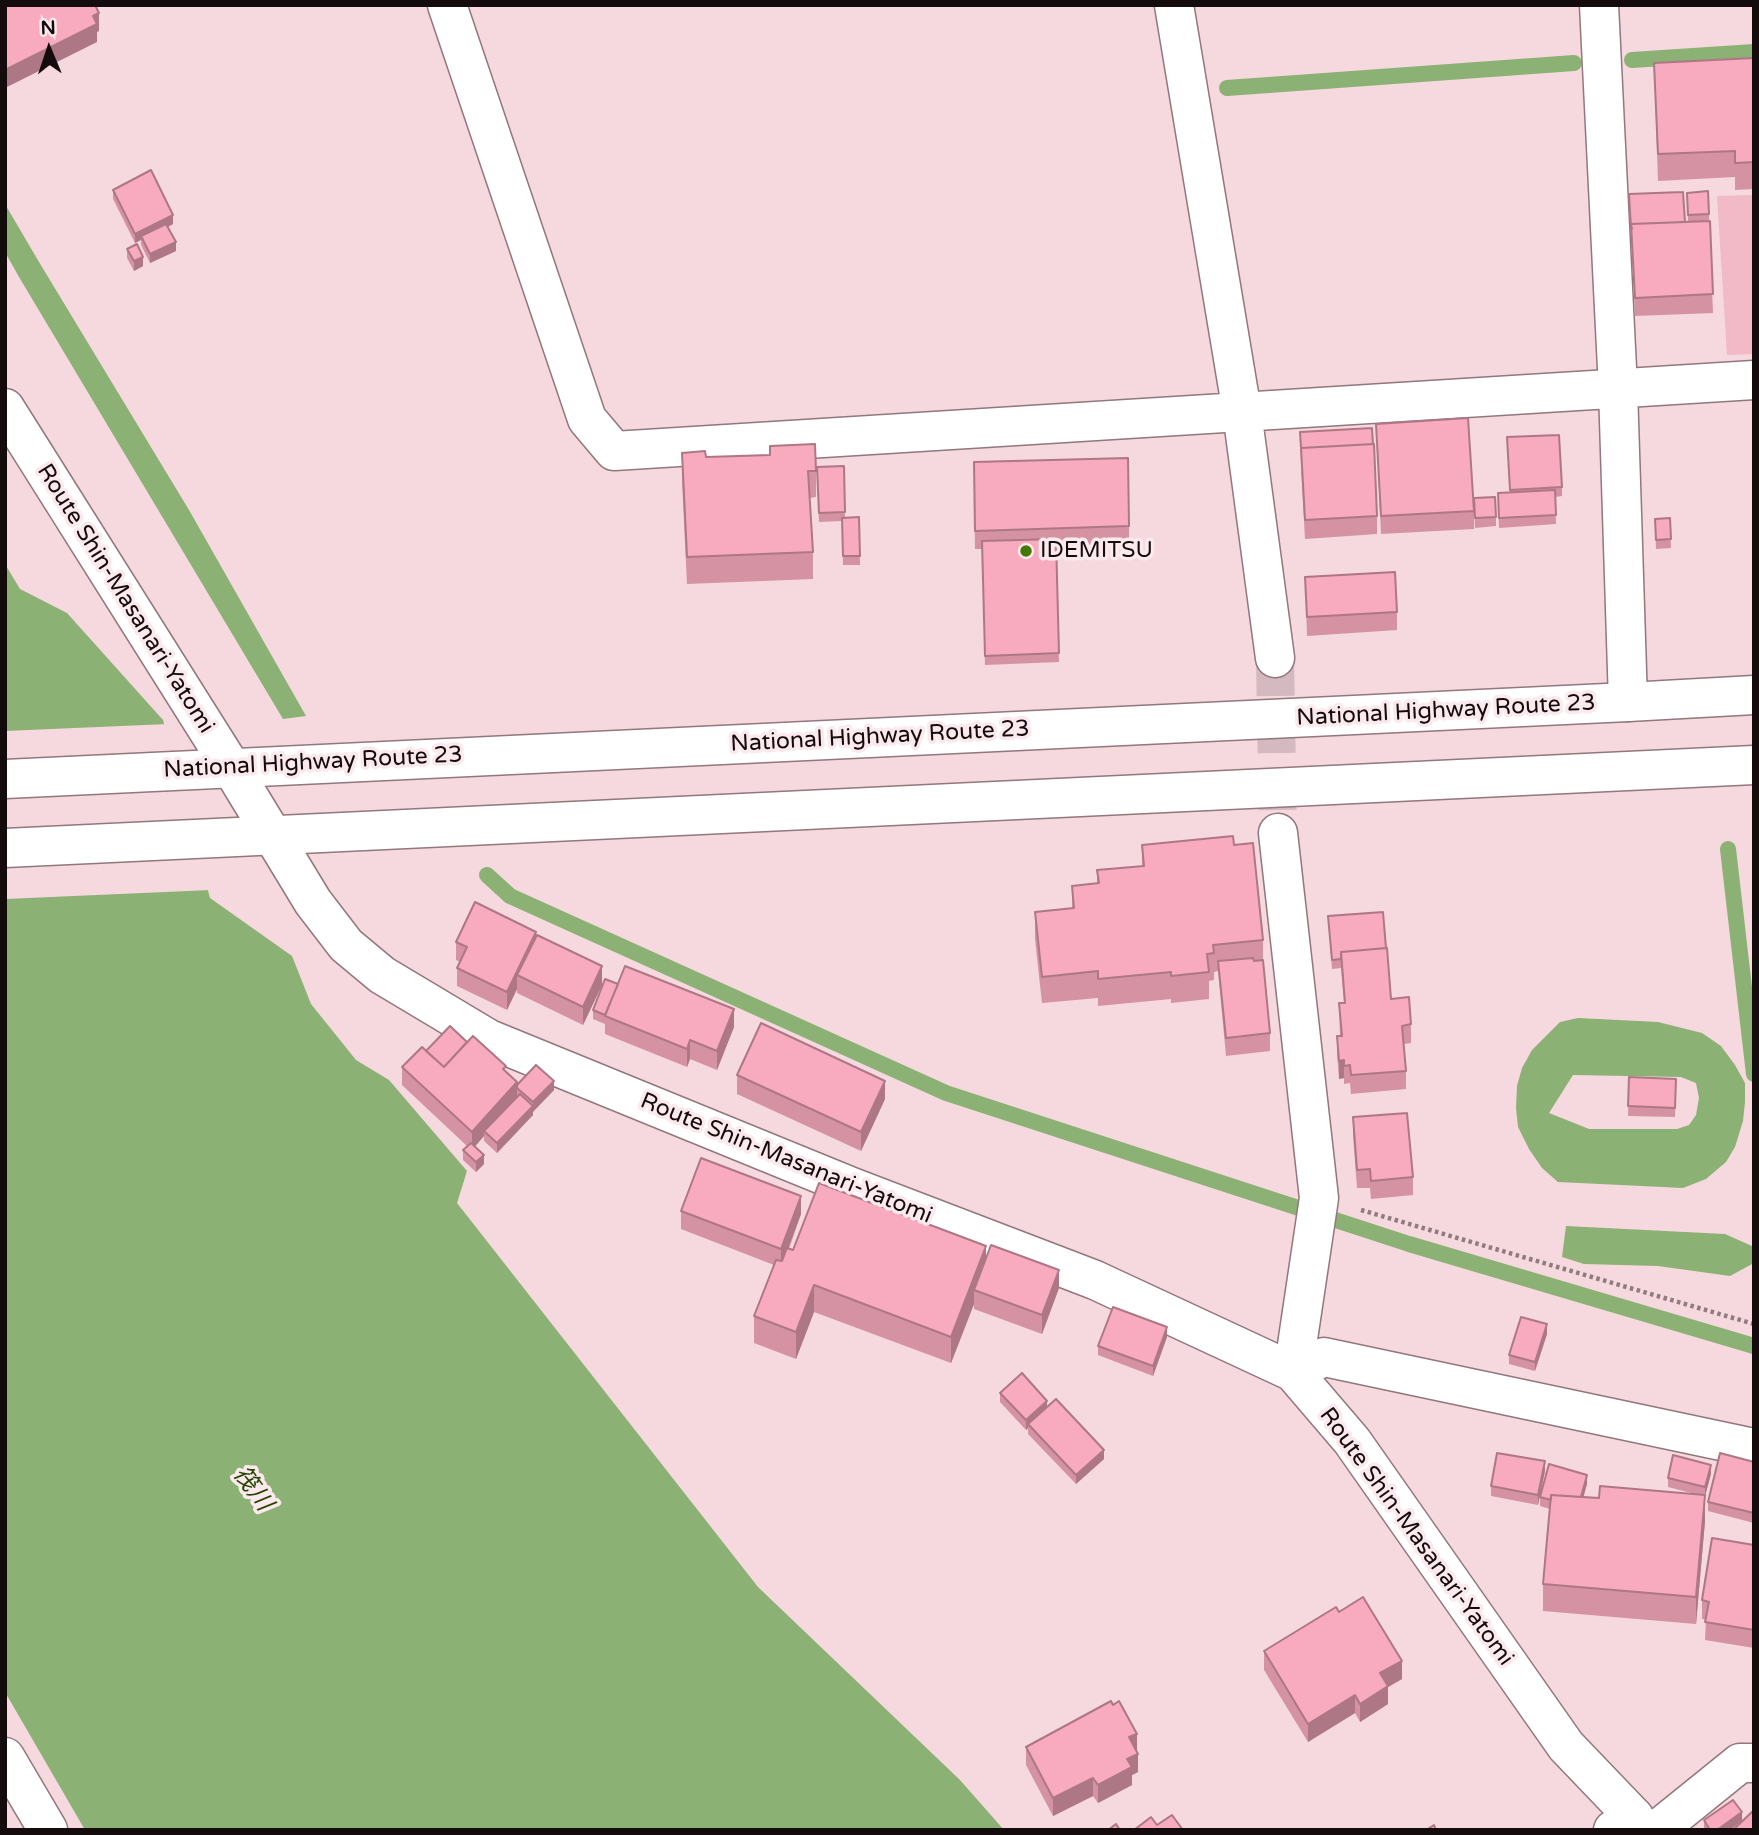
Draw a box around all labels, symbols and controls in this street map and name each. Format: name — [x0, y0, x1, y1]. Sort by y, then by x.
north arrow — [14, 14, 84, 84]
text: N — [40, 17, 56, 39]
street label: Route Shin-Masanari-Yatomi — [31, 459, 219, 739]
place label: IDEMITSU — [1040, 537, 1153, 565]
marker: IDEMITSU — [1018, 543, 1034, 559]
street label: National Highway Route 23 — [1296, 689, 1596, 733]
street label: National Highway Route 23 — [730, 715, 1030, 759]
street label: National Highway Route 23 — [163, 741, 463, 785]
street label: Route Shin-Masanari-Yatomi — [636, 1088, 936, 1230]
street label: Route Shin-Masanari-Yatomi — [1313, 1402, 1519, 1672]
water label: 筏川 — [226, 1461, 278, 1517]

